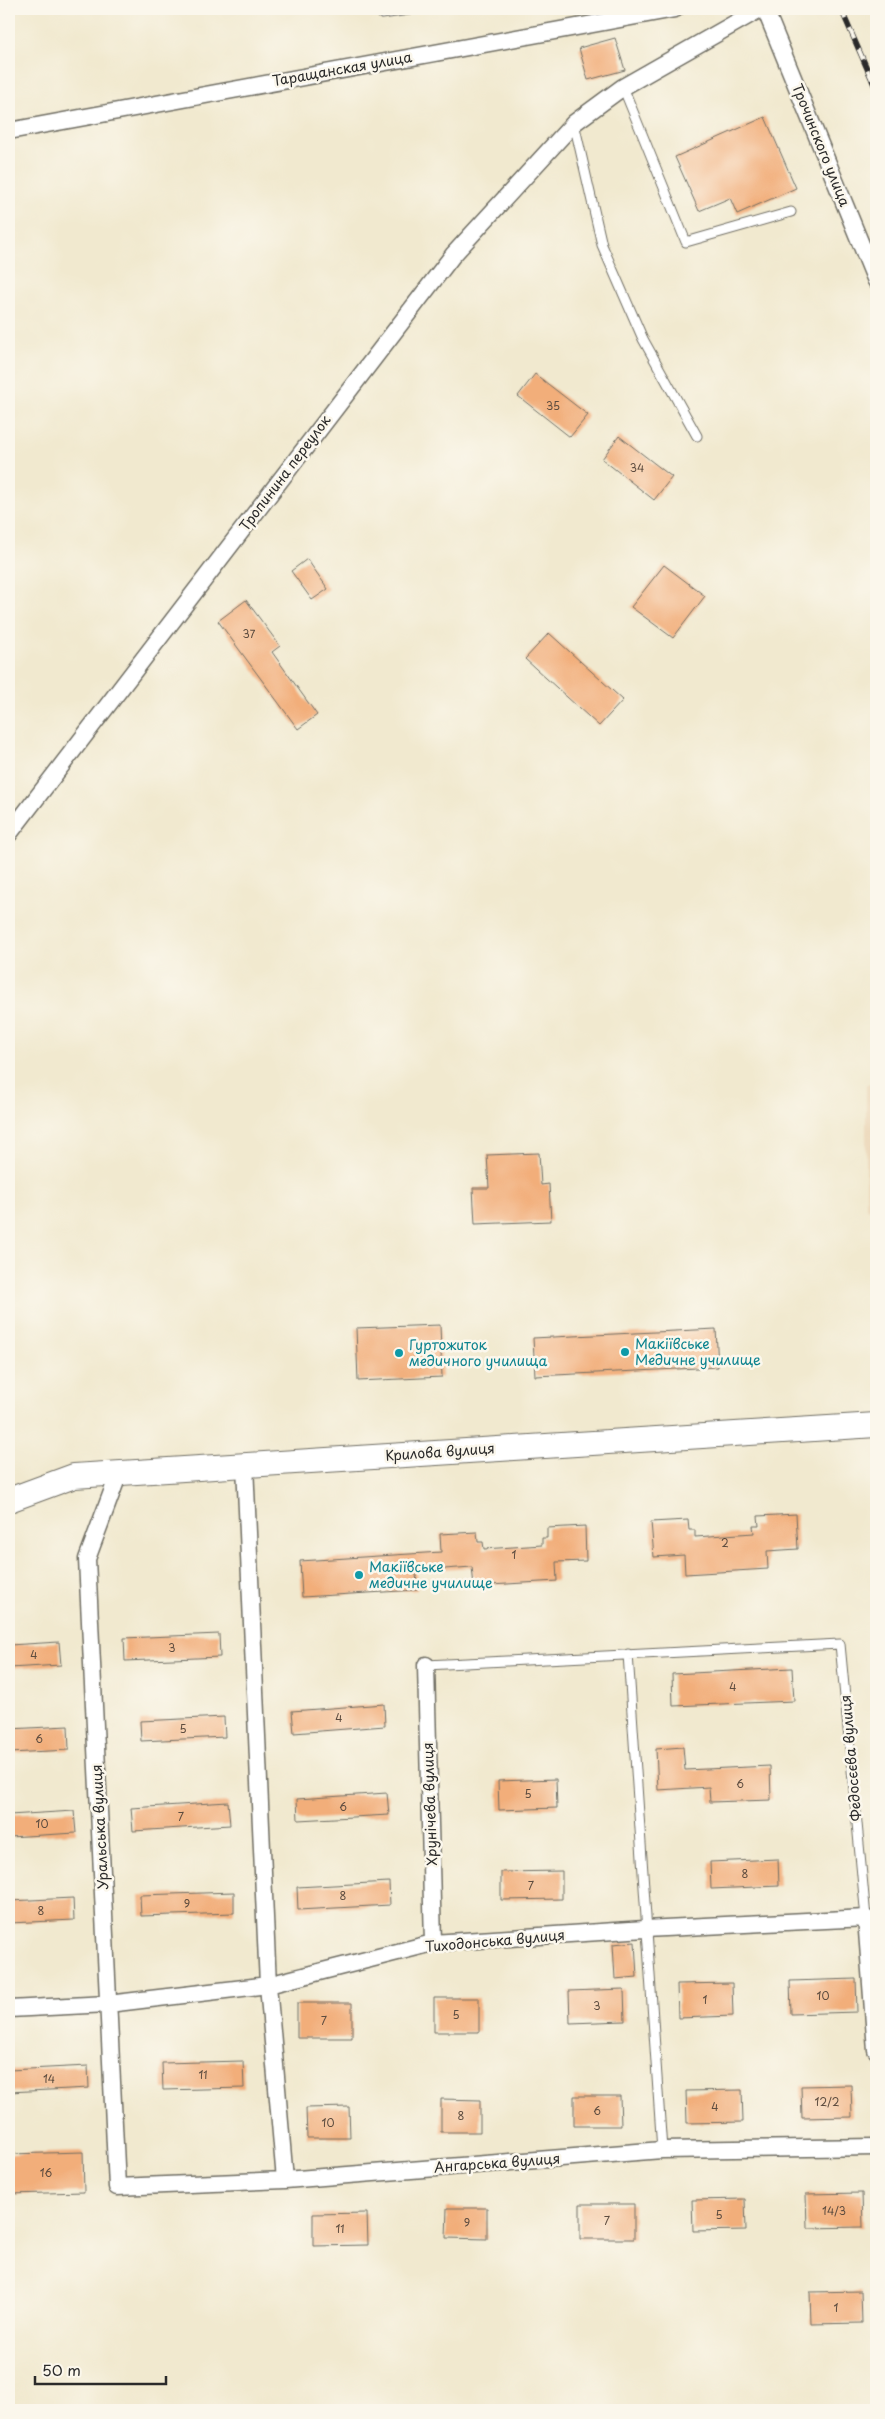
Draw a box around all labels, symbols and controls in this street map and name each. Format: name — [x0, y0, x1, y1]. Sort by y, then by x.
street label: Таращанская улица — [270, 46, 414, 91]
street label: Трочинского улица — [787, 80, 856, 210]
house number: 35 — [546, 397, 560, 414]
street label: Тропинина переулок — [234, 410, 336, 535]
house number: 34 — [630, 459, 644, 476]
house number: 37 — [243, 625, 256, 642]
place label: Макіївське Медичне училище — [635, 1333, 761, 1370]
place label: Гуртожиток медичного училища — [409, 1334, 547, 1371]
marker: Макіївське Медичне училище — [619, 1346, 631, 1358]
marker: Гуртожиток медичного училища — [393, 1347, 405, 1359]
street label: Крилова вулиця — [385, 1437, 495, 1466]
house number: 2 — [721, 1534, 729, 1551]
house number: 1 — [512, 1546, 517, 1563]
place label: Макіївське медичне училище — [369, 1556, 493, 1593]
marker: Макіївське медичне училище — [353, 1569, 365, 1581]
house number: 3 — [168, 1639, 176, 1656]
house number: 4 — [30, 1646, 38, 1663]
house number: 4 — [729, 1678, 737, 1695]
street label: Федосєєва вулиця — [835, 1694, 866, 1822]
house number: 4 — [335, 1709, 343, 1726]
house number: 5 — [179, 1720, 187, 1737]
house number: 6 — [35, 1730, 43, 1747]
street label: Хрунічева вулиця — [417, 1742, 442, 1866]
street label: Уральська вулиця — [86, 1764, 113, 1890]
house number: 6 — [736, 1775, 744, 1792]
house number: 5 — [524, 1785, 532, 1802]
house number: 6 — [339, 1798, 347, 1815]
house number: 7 — [178, 1808, 184, 1825]
house number: 10 — [36, 1815, 48, 1832]
house number: 8 — [742, 1865, 749, 1882]
house number: 7 — [528, 1877, 534, 1894]
house number: 8 — [340, 1887, 347, 1904]
house number: 9 — [184, 1895, 190, 1912]
house number: 8 — [38, 1902, 45, 1919]
street label: Тиходонська вулиця — [424, 1924, 566, 1957]
house number: 10 — [817, 1987, 829, 2004]
house number: 1 — [703, 1991, 708, 2008]
house number: 3 — [593, 1997, 601, 2014]
house number: 5 — [452, 2006, 460, 2023]
house number: 7 — [321, 2012, 327, 2029]
house number: 11 — [198, 2066, 208, 2083]
house number: 14 — [43, 2070, 55, 2087]
house number: 12/2 — [815, 2093, 840, 2110]
house number: 4 — [711, 2098, 719, 2115]
house number: 6 — [593, 2102, 601, 2119]
house number: 8 — [458, 2107, 465, 2124]
house number: 10 — [322, 2114, 334, 2131]
street label: Ангарська вулиця — [433, 2148, 561, 2177]
house number: 16 — [40, 2164, 53, 2181]
house number: 14/3 — [822, 2202, 846, 2219]
house number: 5 — [715, 2206, 723, 2223]
house number: 7 — [604, 2212, 610, 2229]
house number: 9 — [464, 2214, 470, 2231]
house number: 11 — [335, 2220, 345, 2237]
house number: 1 — [834, 2299, 839, 2316]
scale bar — [35, 2354, 166, 2386]
text: 50 m — [42, 2358, 81, 2381]

